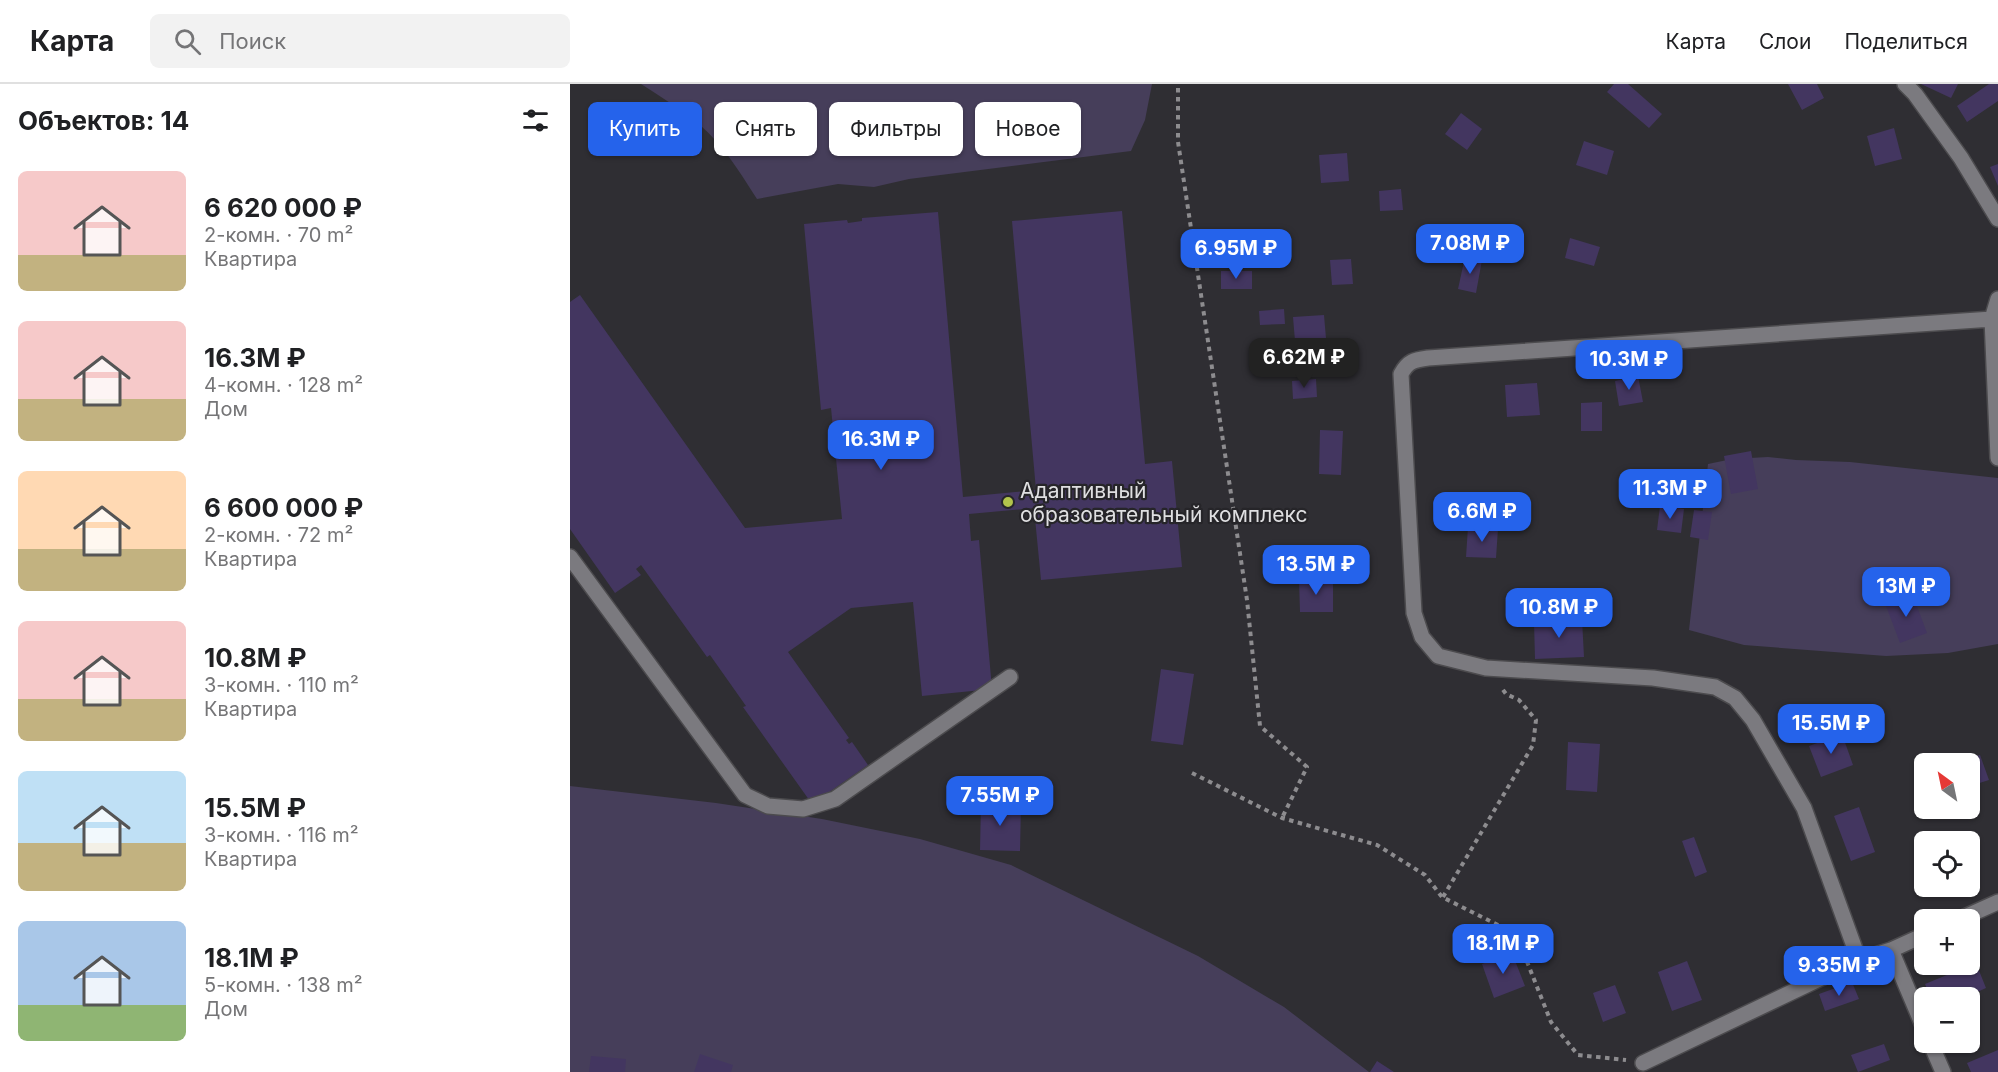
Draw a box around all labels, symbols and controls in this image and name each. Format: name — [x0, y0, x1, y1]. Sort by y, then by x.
search box — [150, 14, 570, 68]
text: Карта — [30, 24, 114, 58]
icon: search — [171, 25, 204, 58]
text: Поиск — [219, 28, 286, 54]
text: Карта — [1666, 29, 1726, 54]
text: Слои — [1759, 29, 1811, 54]
text: Поделиться — [1844, 29, 1968, 54]
chip: Купить — [588, 102, 702, 156]
chip: Снять — [714, 102, 817, 156]
chip: Фильтры — [829, 102, 963, 156]
chip: Новое — [975, 102, 1081, 156]
icon: filters — [519, 104, 552, 137]
text: Объектов: 14 — [18, 105, 189, 136]
text: 6 620 000 ₽ — [204, 192, 362, 223]
icon: home — [66, 195, 138, 267]
text: 2-комн. · 70 m² — [204, 223, 353, 247]
pin: 7.08M ₽ — [1415, 224, 1525, 275]
pin: 6.95M ₽ — [1181, 229, 1291, 280]
text: 7.08M ₽ — [1430, 231, 1510, 255]
text: 6.95M ₽ — [1195, 236, 1277, 260]
text: Квартира — [204, 247, 297, 271]
pin: 6.62M ₽ — [1249, 338, 1359, 389]
pin: 10.3M ₽ — [1574, 340, 1684, 391]
text: 16.3M ₽ — [204, 342, 306, 373]
icon: home — [66, 345, 138, 417]
text: 6.62M ₽ — [1263, 345, 1345, 369]
text: 10.3M ₽ — [1590, 347, 1668, 371]
text: 4-комн. · 128 m² — [204, 373, 363, 397]
text: Дом — [204, 397, 248, 421]
pin: 16.3M ₽ — [826, 420, 936, 471]
text: 16.3M ₽ — [842, 427, 920, 451]
pin: 11.3M ₽ — [1615, 469, 1725, 520]
text: 11.3M ₽ — [1633, 476, 1707, 500]
place label: Адаптивный образовательный комплекс — [1020, 478, 1307, 527]
text: 6 600 000 ₽ — [204, 492, 363, 523]
pin: 6.6M ₽ — [1433, 492, 1531, 543]
icon: home — [66, 495, 138, 567]
marker: Адаптивный образовательный комплекс — [1001, 495, 1015, 509]
text: 6.6M ₽ — [1447, 499, 1517, 523]
text: 2-комн. · 72 m² — [204, 523, 353, 547]
pin: 13.5M ₽ — [1261, 545, 1371, 596]
text: Квартира — [204, 547, 297, 571]
text: 13.5M ₽ — [1277, 552, 1355, 576]
pin: 13M ₽ — [1864, 567, 1948, 618]
text: 13M ₽ — [1876, 574, 1936, 598]
pin: 10.8M ₽ — [1504, 588, 1614, 639]
text: 10.8M ₽ — [1520, 595, 1598, 619]
text: 10.8M ₽ — [204, 642, 307, 673]
icon: home — [66, 645, 138, 717]
text: 3-комн. · 110 m² — [204, 673, 359, 697]
text: Квартира — [204, 697, 297, 721]
pin: 15.5M ₽ — [1776, 704, 1886, 755]
text: 15.5M ₽ — [1792, 711, 1870, 735]
north arrow — [1914, 753, 1980, 819]
map controls — [1914, 753, 1980, 1053]
pin: 7.55M ₽ — [945, 776, 1055, 827]
text: 7.55M ₽ — [960, 783, 1040, 807]
text: 15.5M ₽ — [204, 792, 306, 823]
icon: home — [66, 795, 138, 867]
text: 3-комн. · 116 m² — [204, 823, 359, 847]
button: locate — [1914, 831, 1980, 897]
text: Квартира — [204, 847, 297, 871]
button: + — [1914, 909, 1980, 975]
pin: 18.1M ₽ — [1448, 924, 1558, 975]
text: 18.1M ₽ — [1467, 931, 1539, 955]
text: 18.1M ₽ — [204, 942, 299, 973]
icon: home — [66, 945, 138, 1017]
pin: 9.35M ₽ — [1784, 946, 1894, 997]
text: 9.35M ₽ — [1798, 953, 1880, 977]
text: 5-комн. · 138 m² — [204, 973, 363, 997]
button: − — [1914, 987, 1980, 1053]
text: Дом — [204, 997, 248, 1021]

